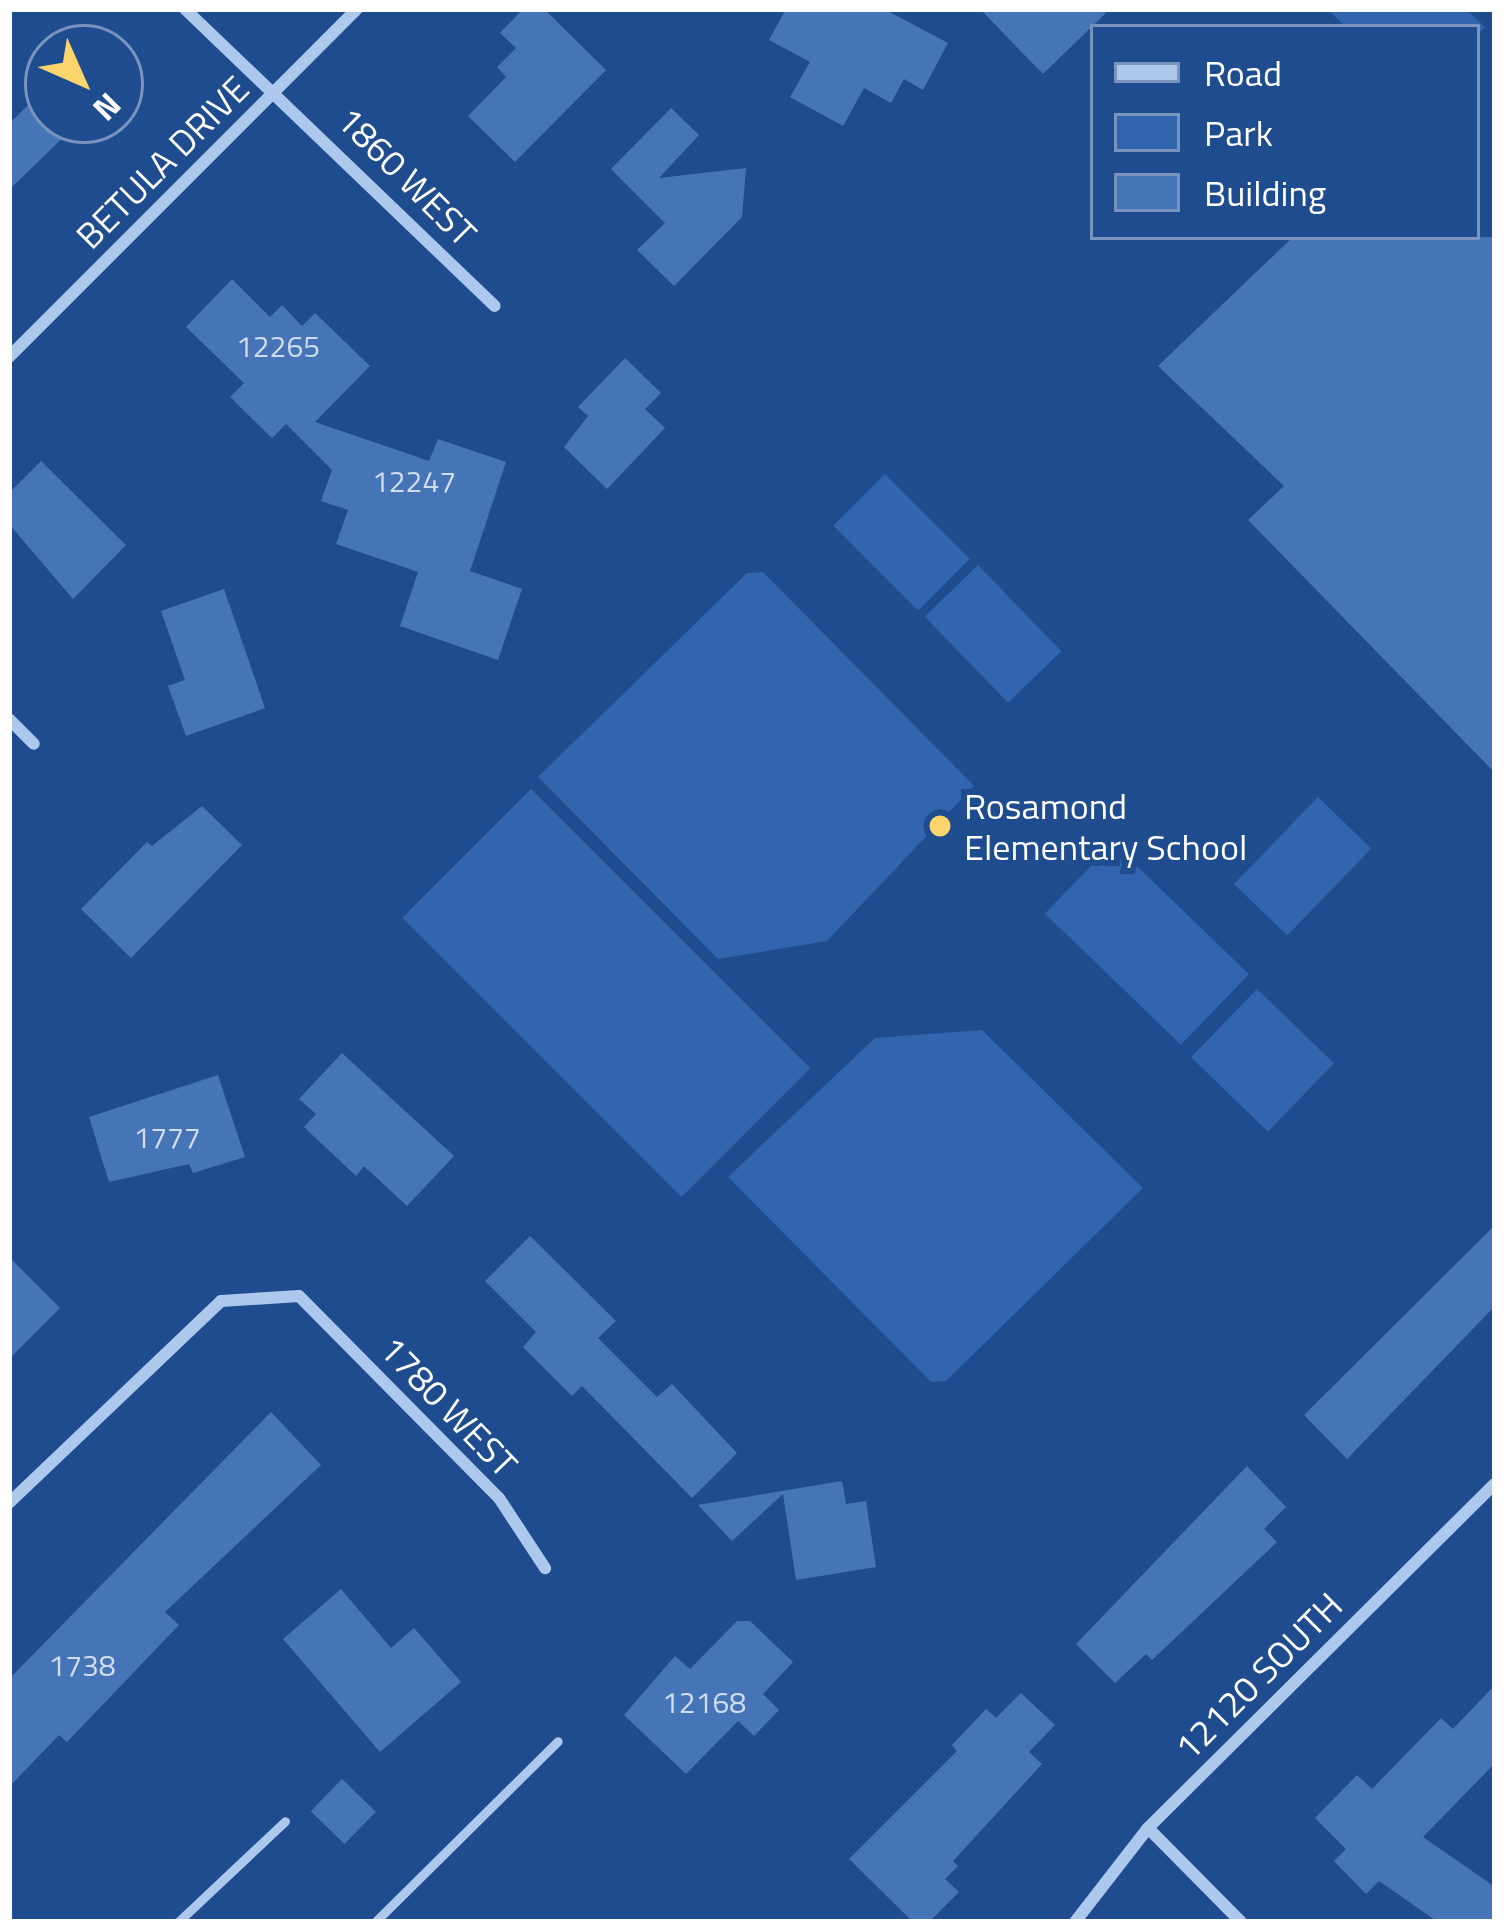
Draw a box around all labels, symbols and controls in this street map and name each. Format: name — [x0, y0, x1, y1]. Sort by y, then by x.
north arrow — [24, 24, 144, 144]
legend — [1090, 24, 1480, 240]
text: Road — [1204, 45, 1282, 100]
street label: BETULA DRIVE — [67, 67, 257, 257]
text: N — [82, 82, 133, 133]
street label: 1860 WEST — [329, 98, 485, 254]
text: Park — [1204, 105, 1273, 160]
text: Building — [1204, 165, 1326, 220]
house number: 12265 — [236, 328, 320, 364]
house number: 12247 — [372, 463, 456, 499]
place label: Rosamond Elementary School — [964, 783, 1247, 868]
marker: Rosamond Elementary School — [927, 813, 953, 839]
house number: 1777 — [133, 1119, 201, 1155]
street label: 1780 WEST — [371, 1327, 527, 1485]
street label: 12120 SOUTH — [1166, 1584, 1350, 1768]
house number: 1738 — [48, 1647, 116, 1683]
house number: 12168 — [662, 1684, 746, 1720]

